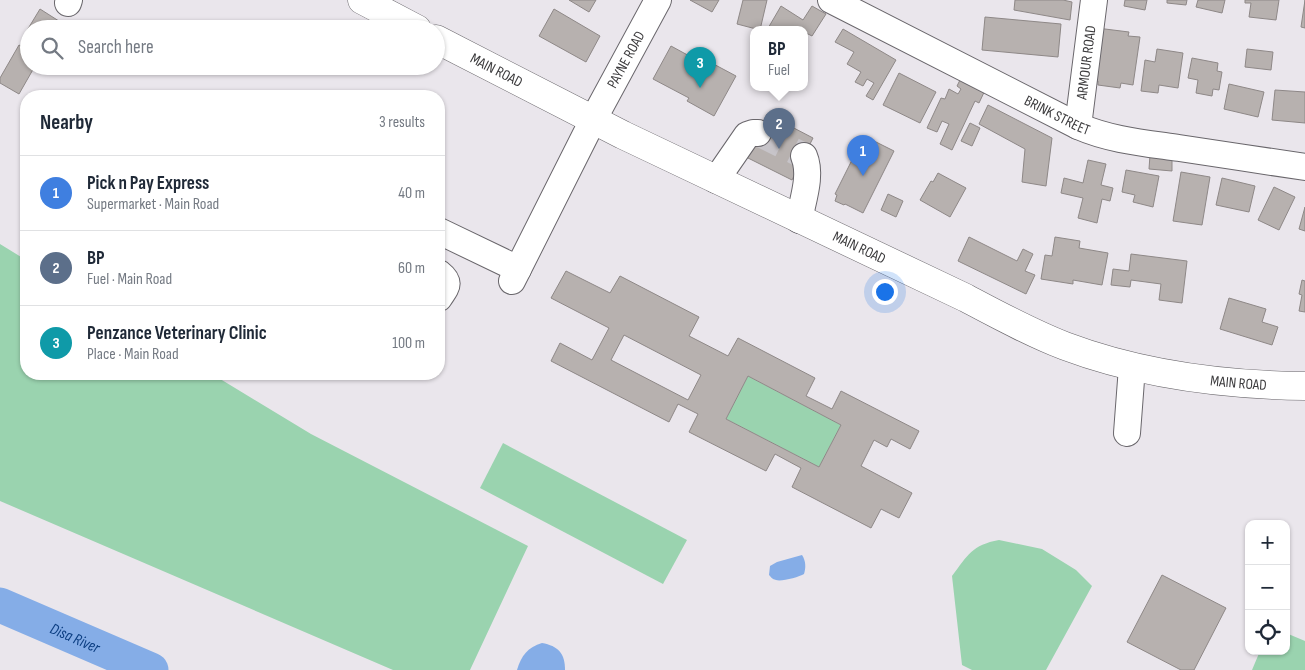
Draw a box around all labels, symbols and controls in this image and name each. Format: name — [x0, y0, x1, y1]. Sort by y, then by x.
search box — [20, 20, 445, 75]
street label: ARMOUR ROAD — [1072, 24, 1101, 102]
popup — [750, 26, 808, 91]
street label: PAYNE ROAD — [603, 28, 649, 92]
icon: search — [38, 34, 66, 62]
text: Search here — [78, 36, 154, 59]
text: BP — [768, 38, 786, 61]
pin: 3 — [684, 47, 716, 88]
street label: MAIN ROAD — [467, 49, 526, 92]
text: Fuel — [768, 61, 790, 80]
street label: BRINK STREET — [1021, 91, 1093, 140]
pin: 2 — [763, 108, 795, 149]
text: Nearby — [40, 110, 93, 135]
text: 3 results — [379, 113, 425, 132]
pin: 1 — [847, 135, 879, 176]
text: Pick n Pay Express — [87, 172, 209, 195]
text: 1 — [53, 184, 59, 203]
text: 40 m — [398, 184, 425, 203]
text: Supermarket · Main Road — [87, 195, 219, 214]
street label: MAIN ROAD — [830, 227, 889, 269]
text: BP — [87, 247, 105, 270]
text: 2 — [52, 259, 60, 278]
text: 60 m — [398, 259, 425, 278]
text: Fuel · Main Road — [87, 270, 172, 289]
your location — [872, 279, 898, 305]
text: Penzance Veterinary Clinic — [87, 322, 267, 345]
text: 3 — [52, 334, 60, 353]
text: 100 m — [392, 334, 425, 353]
text: Place · Main Road — [87, 345, 179, 364]
street label: MAIN ROAD — [1209, 371, 1267, 395]
map controls — [1245, 520, 1290, 655]
button: + — [1245, 520, 1290, 565]
button: − — [1245, 565, 1290, 610]
button: locate — [1245, 610, 1290, 655]
water label: Disa River — [47, 620, 103, 658]

